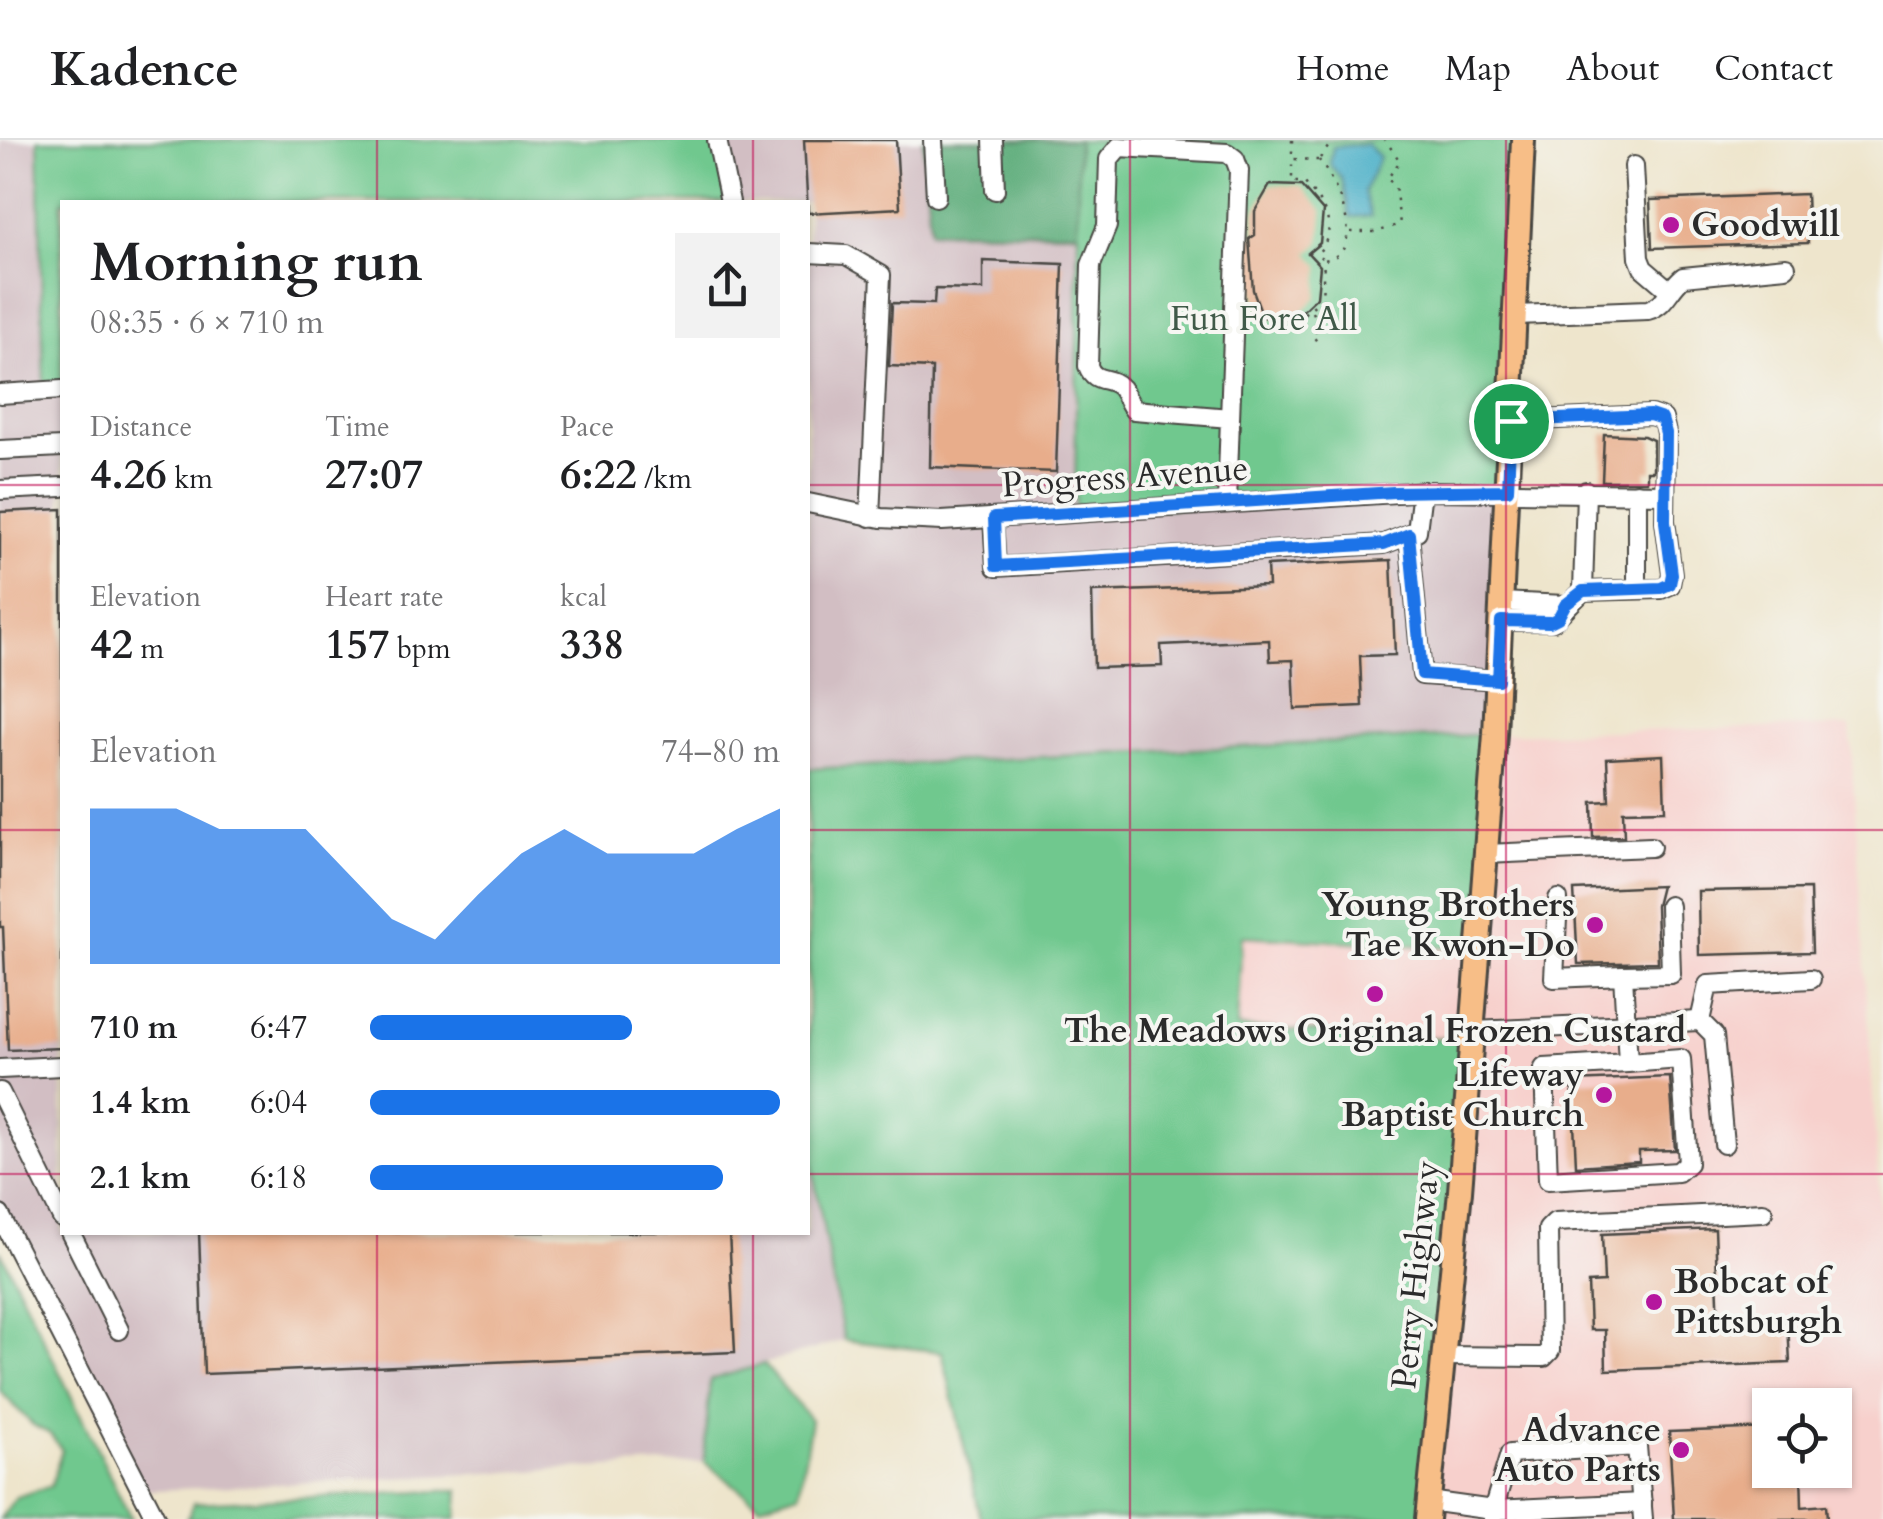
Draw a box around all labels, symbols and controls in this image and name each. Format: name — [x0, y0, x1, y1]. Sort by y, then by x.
text: Kadence — [50, 37, 239, 102]
text: Home — [1296, 45, 1390, 93]
text: Map — [1445, 45, 1511, 93]
text: About — [1566, 45, 1659, 93]
text: Contact — [1714, 45, 1833, 93]
place label: Goodwill — [1691, 201, 1840, 249]
marker: Goodwill — [1660, 214, 1682, 236]
text: Morning run — [90, 226, 423, 300]
button: share — [675, 233, 780, 338]
park label: Fun Fore All — [1170, 295, 1358, 343]
text: 08:35 · 6 × 710 m — [90, 301, 324, 345]
pin — [1469, 379, 1554, 464]
icon: arrive — [1484, 394, 1539, 449]
text: Distance — [90, 408, 192, 446]
text: Time — [325, 408, 390, 446]
text: Pace — [560, 408, 614, 446]
street label: Progress Avenue — [1000, 444, 1250, 510]
text: 4.26 — [90, 446, 167, 503]
text: 27:07 — [325, 446, 423, 503]
text: 6:22 — [560, 446, 637, 503]
text: km — [167, 460, 213, 498]
text: /km — [637, 460, 692, 498]
text: Elevation — [90, 578, 201, 616]
text: Heart rate — [325, 578, 444, 616]
text: kcal — [560, 578, 607, 616]
text: 42 — [90, 616, 133, 673]
text: 157 — [325, 616, 390, 673]
text: 338 — [560, 616, 625, 673]
text: m — [133, 630, 164, 668]
text: bpm — [390, 630, 451, 668]
text: Elevation — [90, 730, 217, 774]
text: 74–80 m — [661, 730, 780, 774]
place label: Young Brothers Tae Kwon-Do — [1321, 881, 1575, 969]
marker: Young Brothers Tae Kwon-Do — [1584, 914, 1606, 936]
marker: The Meadows Original Frozen Custard — [1364, 983, 1386, 1005]
text: 710 m — [90, 1006, 177, 1050]
text: 6:47 — [250, 1006, 307, 1050]
place label: The Meadows Original Frozen Custard — [1064, 1007, 1686, 1055]
place label: Lifeway Baptist Church — [1342, 1051, 1584, 1139]
text: 1.4 km — [90, 1081, 190, 1125]
text: 6:04 — [250, 1081, 307, 1125]
marker: Lifeway Baptist Church — [1593, 1084, 1615, 1106]
text: 2.1 km — [90, 1156, 190, 1200]
text: 6:18 — [250, 1156, 307, 1200]
street label: Perry Highway — [1380, 1158, 1452, 1392]
place label: Bobcat of Pittsburgh — [1674, 1258, 1842, 1346]
marker: Bobcat of Pittsburgh — [1643, 1291, 1665, 1313]
map controls — [1752, 1388, 1852, 1488]
button: locate — [1752, 1388, 1852, 1488]
place label: Advance Auto Parts — [1495, 1406, 1661, 1494]
marker: Advance Auto Parts — [1670, 1439, 1692, 1461]

